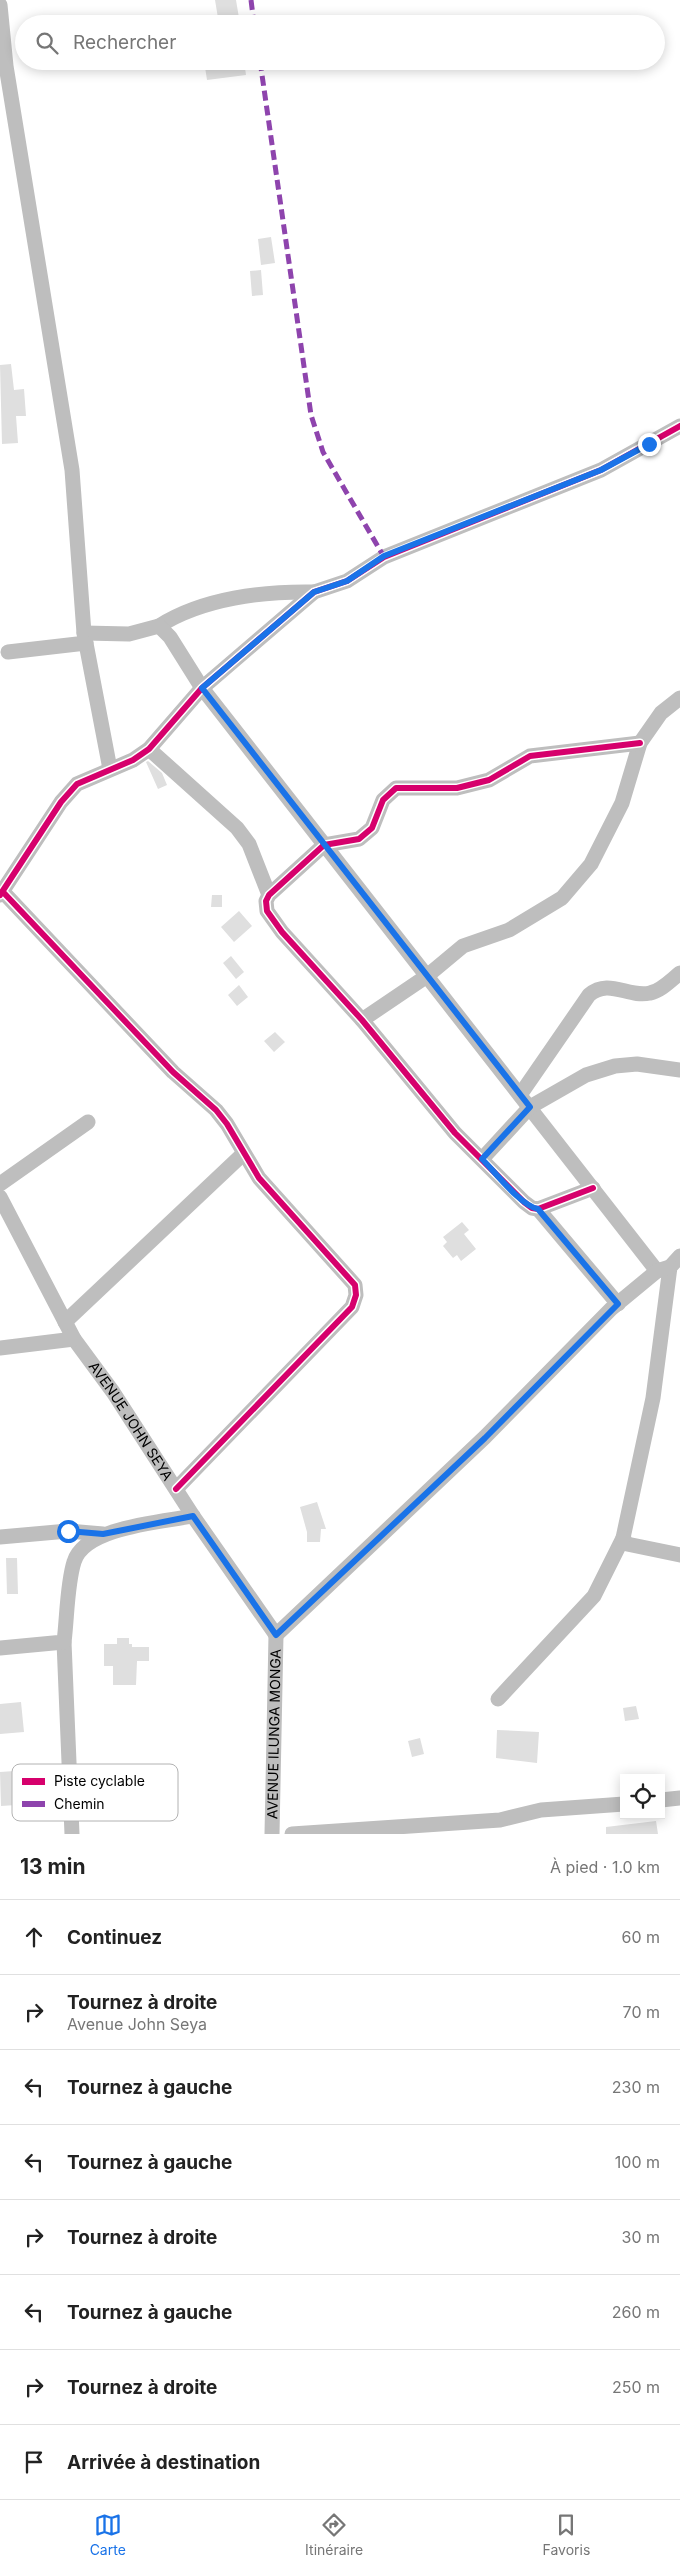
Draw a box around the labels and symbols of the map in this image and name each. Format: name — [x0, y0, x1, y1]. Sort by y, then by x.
route end — [638, 433, 661, 456]
street label: AVENUE JOHN SEYA — [85, 1358, 177, 1484]
route start — [57, 1520, 80, 1543]
street label: AVENUE ILUNGA MONGA — [263, 1648, 284, 1819]
legend — [12, 1764, 178, 1821]
text: Piste cyclable — [54, 1772, 145, 1789]
text: Chemin — [54, 1795, 105, 1812]

